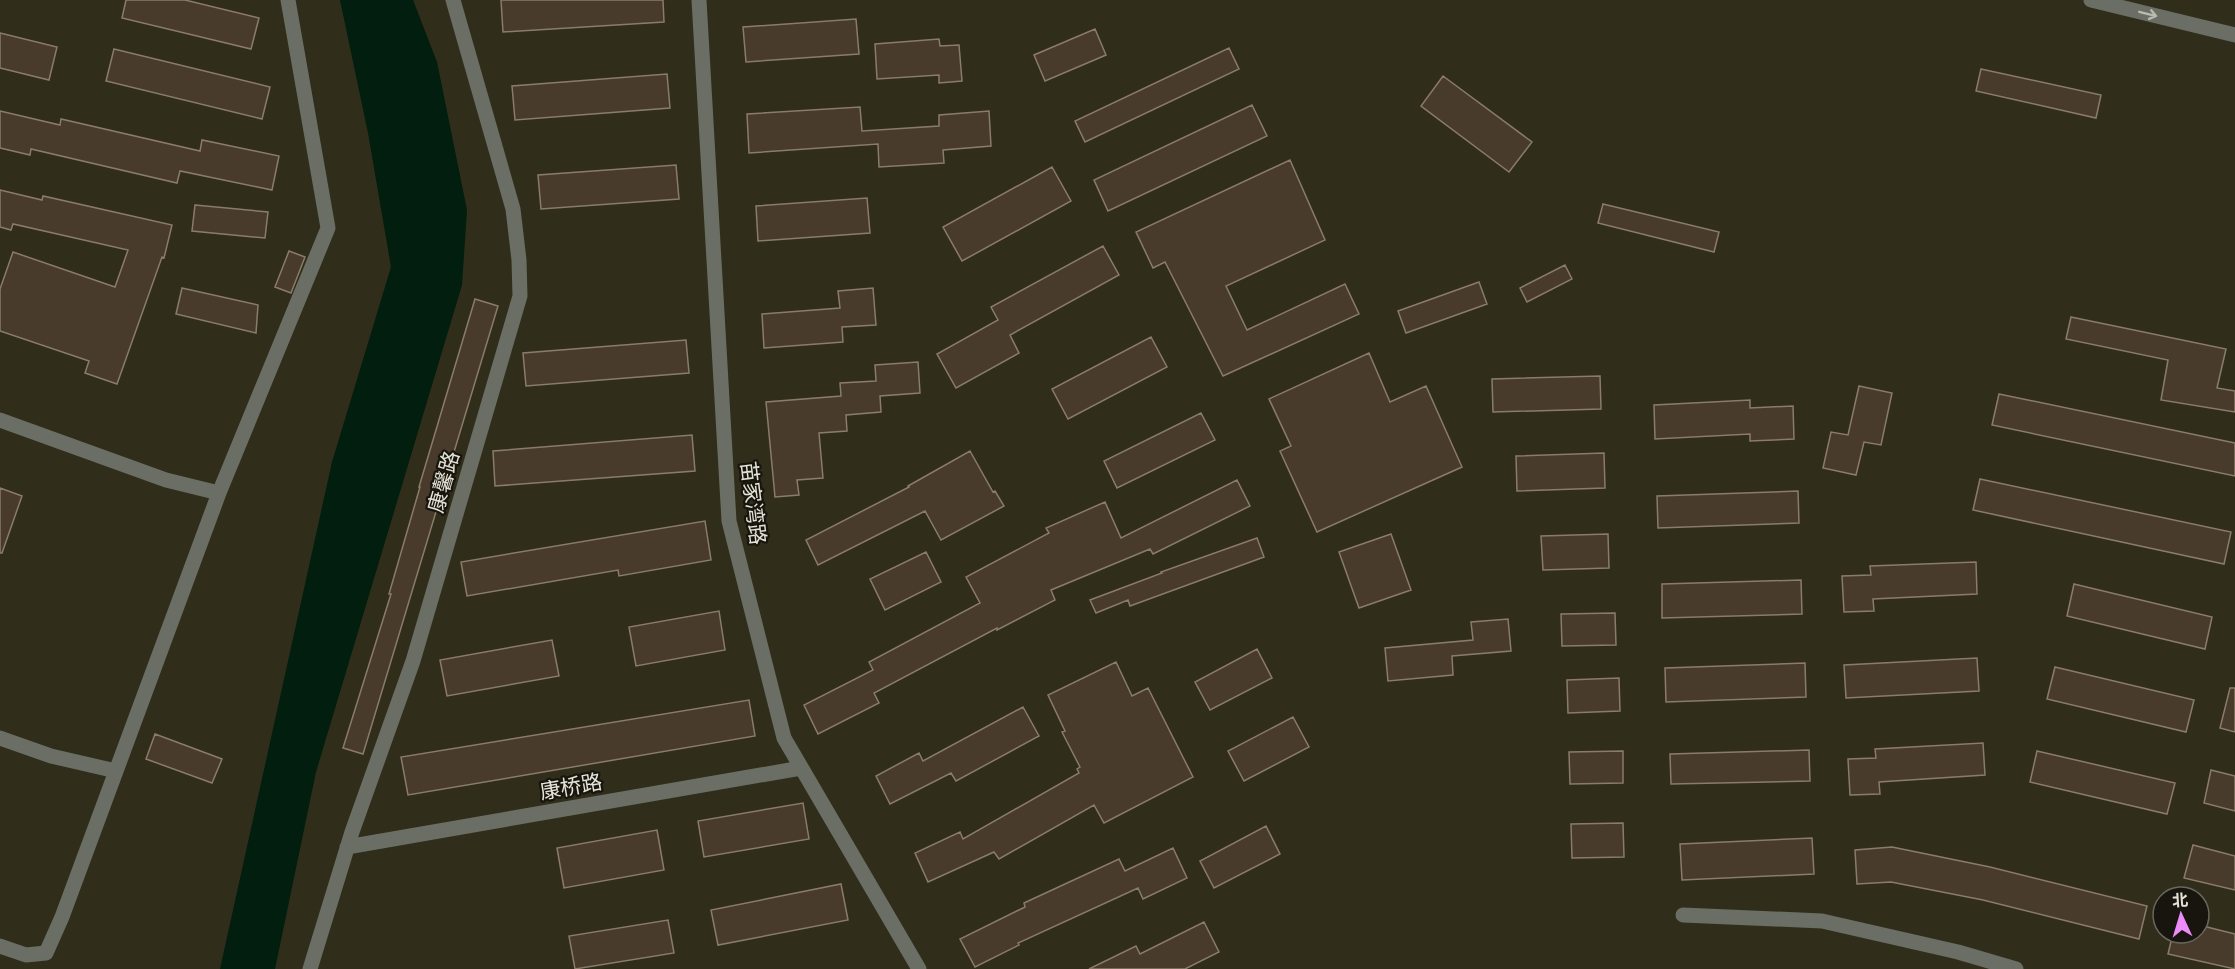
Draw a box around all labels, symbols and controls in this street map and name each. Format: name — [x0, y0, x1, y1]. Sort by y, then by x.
one-way arrow — [2138, 8, 2157, 20]
street label: 康馨路 — [423, 448, 464, 516]
street label: 苗家湾路 — [736, 460, 771, 546]
street label: 康桥路 — [538, 769, 604, 804]
north arrow — [2151, 885, 2211, 945]
text: 北 — [2171, 890, 2189, 911]

